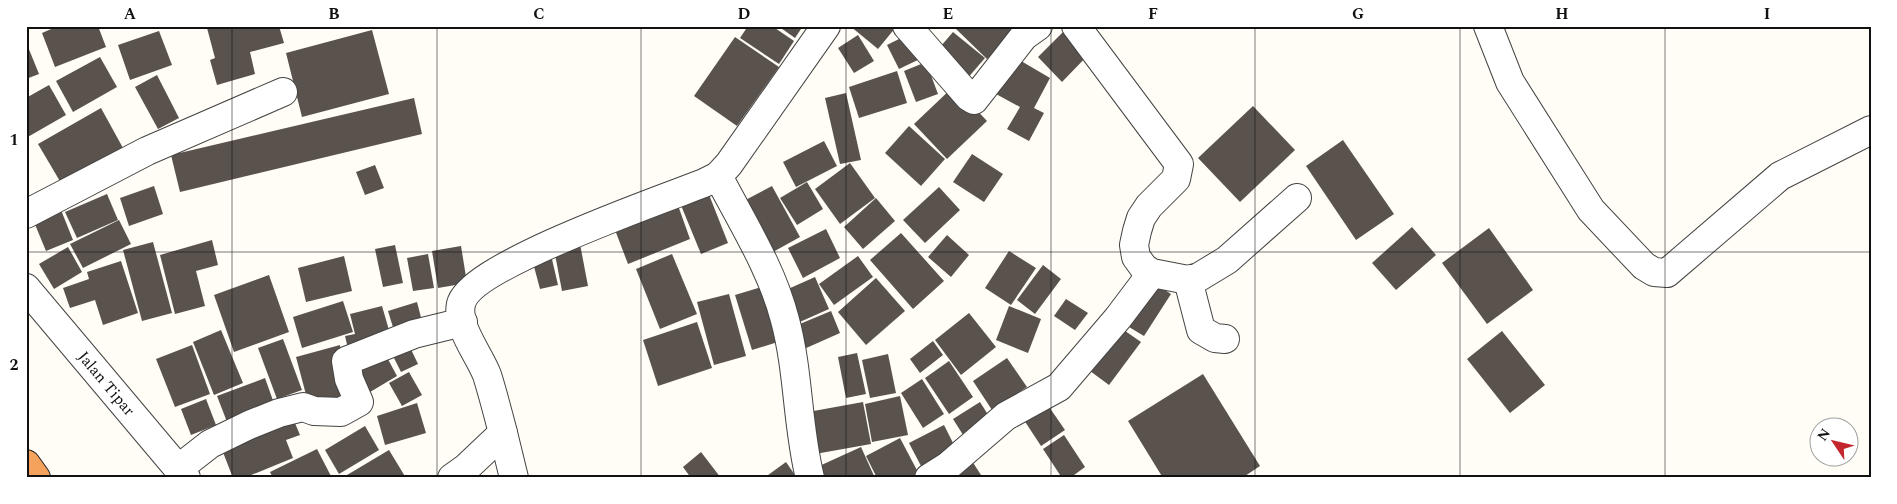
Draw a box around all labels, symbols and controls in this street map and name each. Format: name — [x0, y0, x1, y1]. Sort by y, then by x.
text: A — [124, 2, 137, 26]
text: B — [328, 2, 340, 26]
text: C — [533, 2, 545, 26]
text: D — [738, 2, 751, 26]
text: E — [943, 2, 953, 26]
text: F — [1148, 2, 1158, 26]
text: G — [1352, 2, 1364, 26]
text: H — [1555, 2, 1569, 26]
text: I — [1764, 2, 1770, 26]
text: 1 — [10, 128, 18, 152]
street label: Jalan Tipar — [72, 346, 141, 421]
text: 2 — [10, 353, 19, 377]
north arrow — [1810, 416, 1860, 466]
text: N — [1812, 424, 1836, 446]

